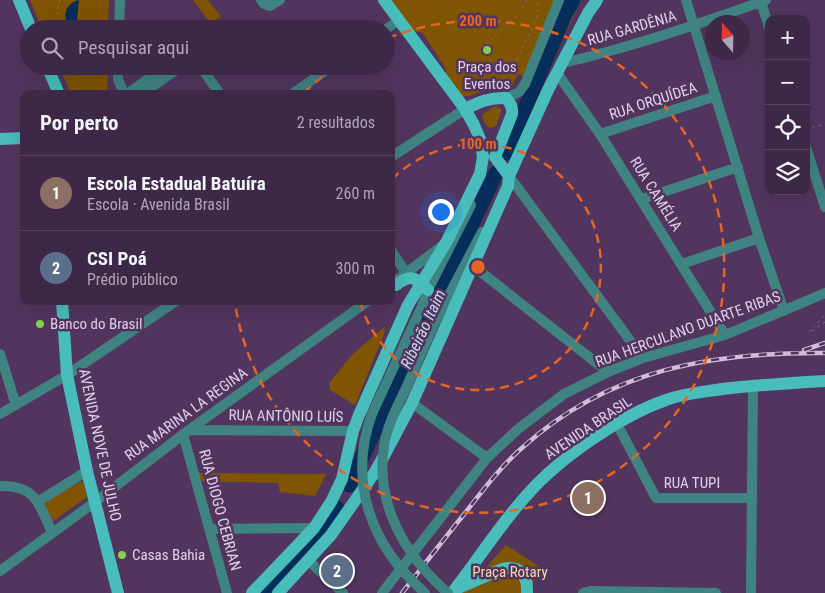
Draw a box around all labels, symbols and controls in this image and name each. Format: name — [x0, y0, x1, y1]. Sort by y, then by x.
street label: RUA GARDÊNIA — [585, 7, 679, 49]
text: 200 m — [459, 12, 497, 30]
north arrow — [705, 15, 750, 60]
map controls — [765, 15, 810, 195]
button: + — [765, 15, 810, 60]
search box — [20, 20, 395, 75]
icon: search — [38, 34, 66, 62]
text: Pesquisar aqui — [78, 36, 189, 59]
marker: Praça dos Eventos — [481, 44, 493, 56]
place label: Praça dos Eventos — [457, 58, 517, 93]
button: − — [765, 60, 810, 105]
street label: RUA ORQUÍDEA — [607, 78, 699, 124]
button: locate — [765, 105, 810, 150]
text: Por perto — [40, 111, 119, 135]
text: 2 resultados — [297, 113, 375, 132]
text: 100 m — [459, 135, 497, 153]
button: layers — [765, 150, 810, 195]
street label: RUA CAMÉLIA — [626, 154, 686, 235]
text: Escola Estadual Batuíra — [87, 172, 266, 195]
text: 1 — [52, 184, 60, 203]
text: 260 m — [336, 184, 375, 203]
text: Escola · Avenida Brasil — [87, 195, 230, 214]
your location — [428, 199, 454, 225]
text: CSI Poá — [87, 247, 147, 270]
centre of rings — [469, 258, 487, 276]
text: 2 — [52, 259, 60, 278]
text: 300 m — [336, 259, 375, 278]
text: Prédio público — [87, 270, 178, 289]
water label: Ribeirão Itaim — [396, 287, 450, 371]
street label: RUA HERCULANO DUARTE RIBAS — [593, 287, 783, 371]
place label: Banco do Brasil — [50, 315, 142, 333]
marker: Banco do Brasil — [34, 318, 46, 330]
street label: RUA MARINA LA REGINA — [121, 363, 251, 465]
street label: AVENIDA NOVE DE JULHO — [75, 367, 125, 523]
street label: AVENIDA BRASIL — [541, 392, 635, 464]
street label: RUA ANTÔNIO LUÍS — [228, 406, 344, 426]
street label: RUA DIOGO CEBRIAN — [195, 447, 245, 573]
street label: RUA TUPI — [664, 474, 720, 492]
pin: 1 — [572, 479, 604, 517]
place label: Casas Bahia — [132, 546, 205, 564]
marker: Casas Bahia — [116, 549, 128, 561]
pin: 2 — [321, 552, 353, 590]
park label: Praça Rotary — [472, 563, 548, 581]

